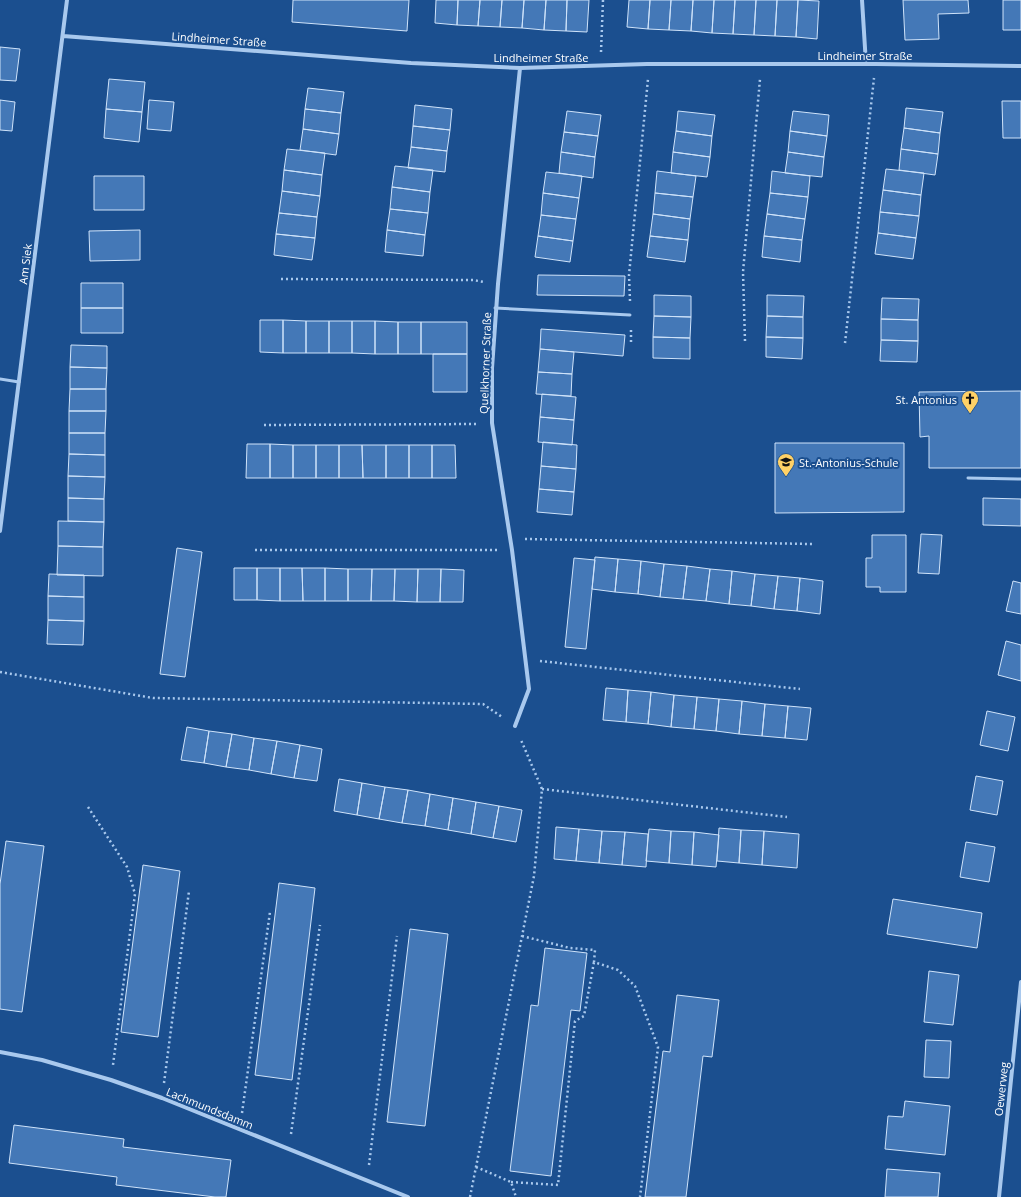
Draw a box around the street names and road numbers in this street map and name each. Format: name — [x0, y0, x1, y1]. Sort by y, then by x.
street label: Lindheimer Straße — [171, 28, 267, 50]
street label: Lindheimer Straße — [818, 48, 913, 63]
street label: Lindheimer Straße — [494, 50, 589, 65]
street label: Am Siek — [15, 243, 35, 285]
street label: Quelkhorner Straße — [476, 312, 494, 414]
street label: Oewerweg — [991, 1061, 1011, 1117]
street label: Lachmundsdamm — [164, 1084, 256, 1132]

